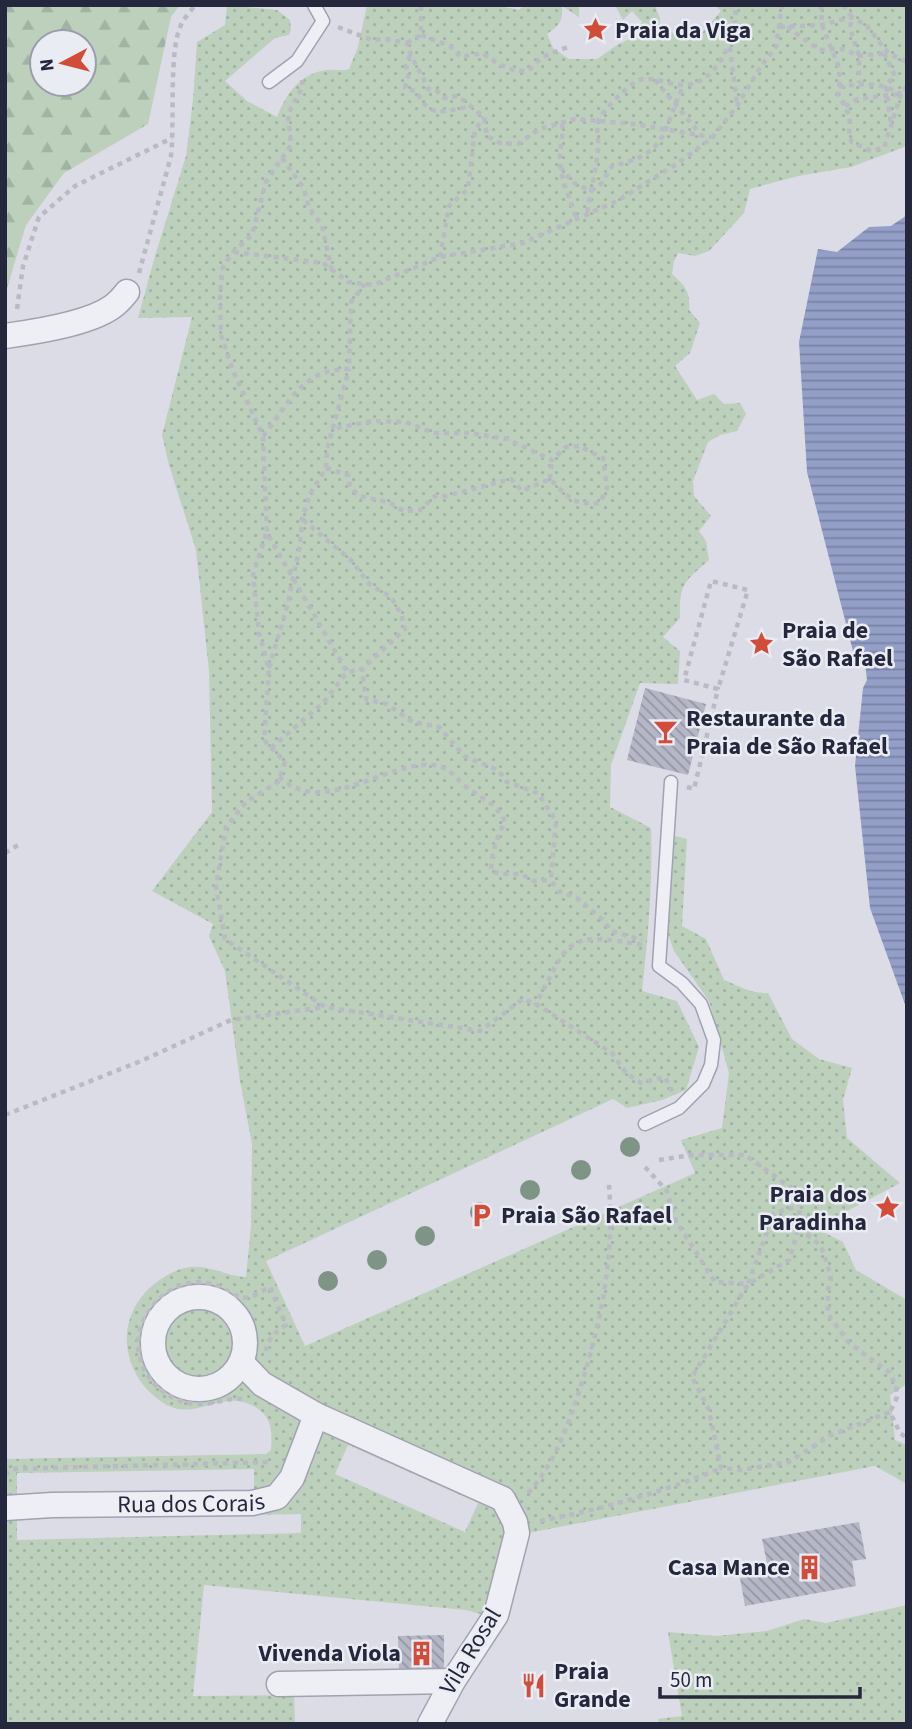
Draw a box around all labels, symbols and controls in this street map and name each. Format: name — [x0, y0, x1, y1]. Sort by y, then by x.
place label: Praia da Viga — [615, 13, 751, 48]
place icon: Praia da Viga — [581, 16, 609, 44]
north arrow — [28, 28, 98, 98]
text: N — [33, 57, 62, 73]
place label: Praia de São Rafael — [782, 613, 893, 676]
place icon: Praia de São Rafael — [748, 630, 776, 658]
place label: Restaurante da Praia de São Rafael — [686, 701, 888, 764]
bar icon: Restaurante da Praia de São Rafael — [652, 718, 680, 746]
place label: Praia dos Paradinha — [759, 1177, 867, 1240]
place icon: Praia dos Paradinha — [873, 1194, 901, 1222]
place label: Praia São Rafael — [501, 1198, 672, 1233]
parking icon: Praia São Rafael — [467, 1201, 495, 1229]
street label: Rua dos Corais — [117, 1484, 268, 1522]
place label: Casa Mance — [668, 1550, 790, 1585]
building icon: Casa Mance — [796, 1553, 824, 1581]
street label: Vila Rosal — [431, 1601, 510, 1701]
place label: Vivenda Viola — [258, 1636, 401, 1671]
building icon: Vivenda Viola — [407, 1639, 435, 1667]
place label: Praia Grande — [554, 1654, 631, 1717]
scale bar — [660, 1656, 860, 1700]
text: 50 m — [670, 1665, 712, 1695]
restaurant icon: Praia Grande — [520, 1671, 548, 1699]

